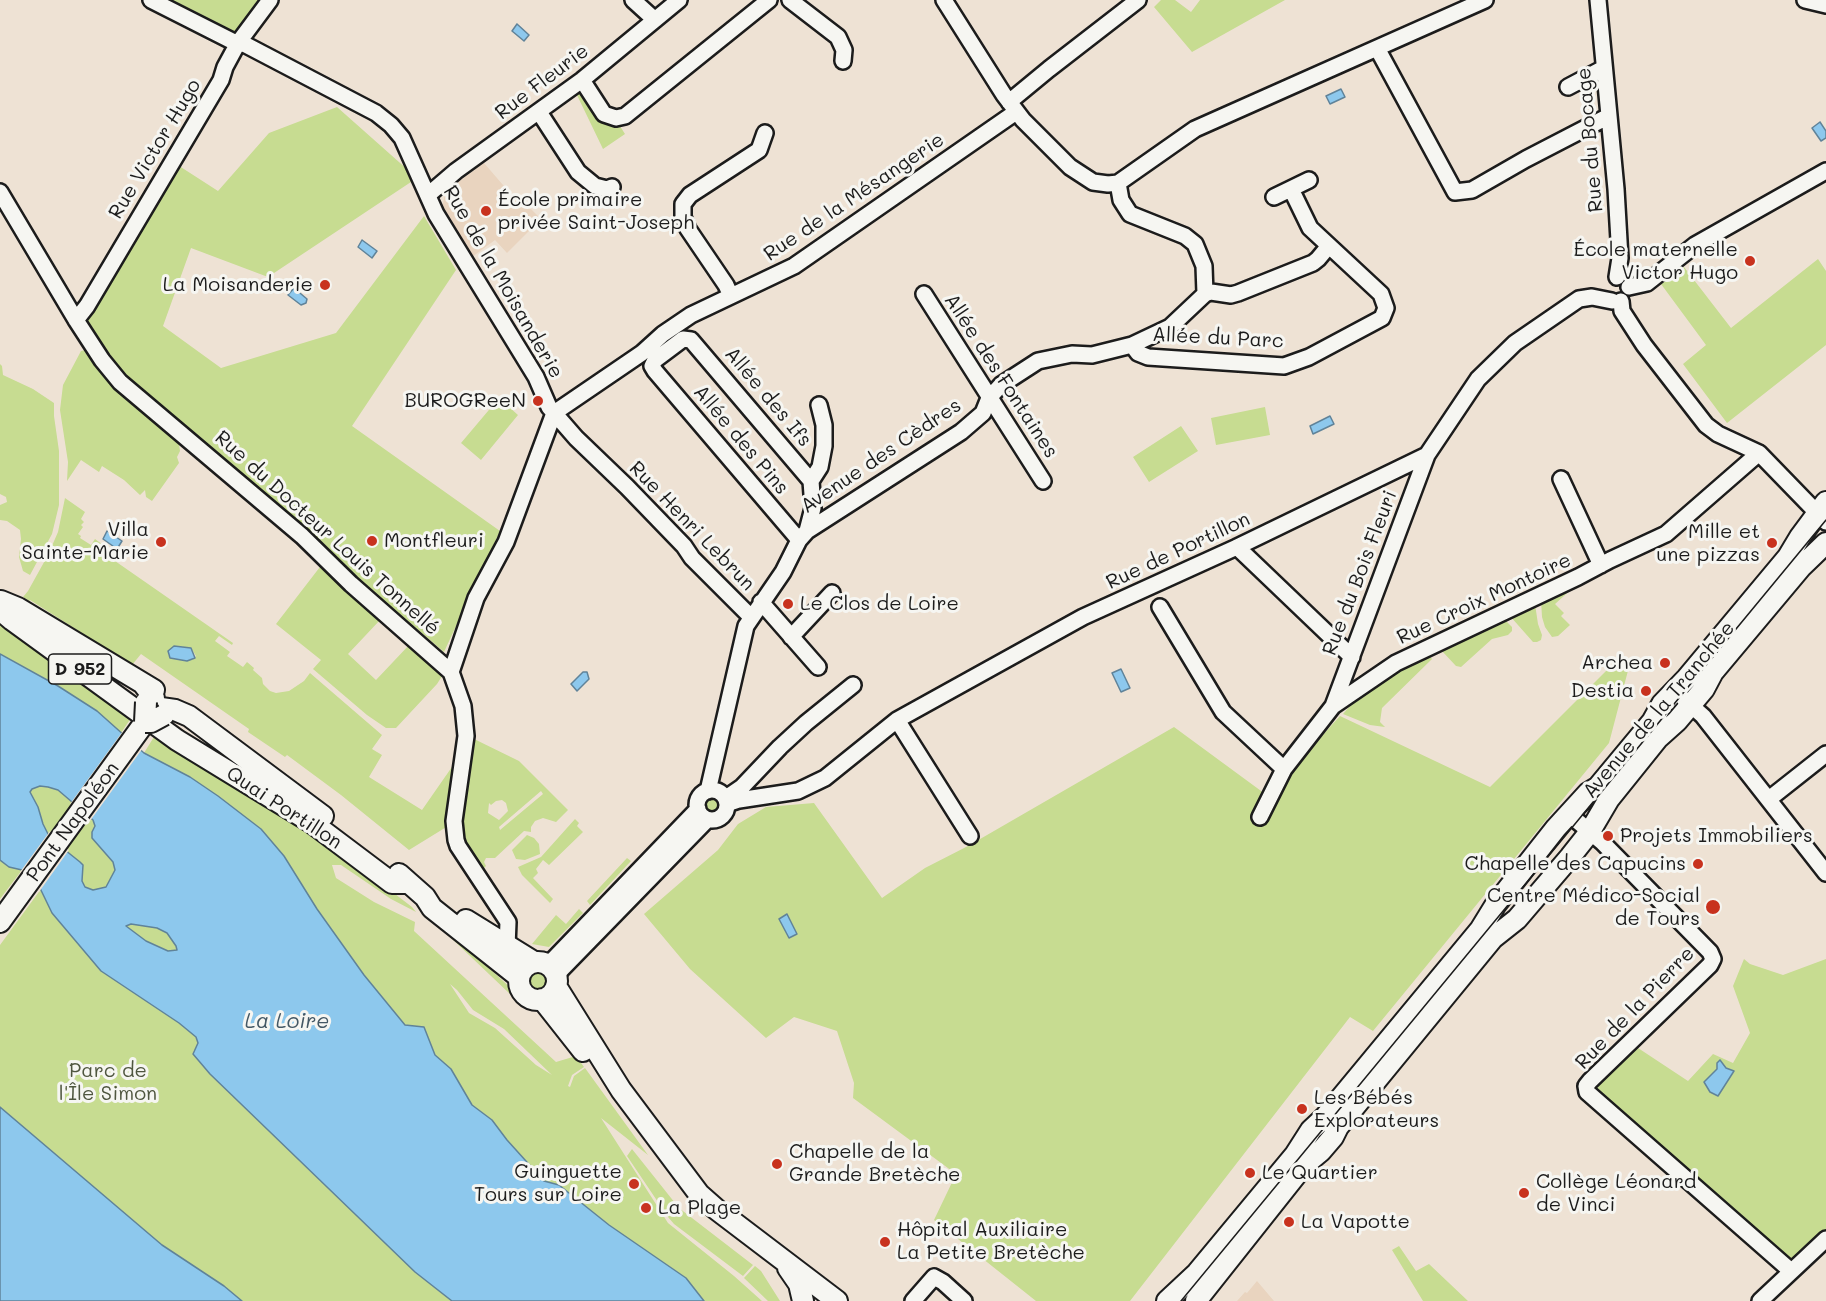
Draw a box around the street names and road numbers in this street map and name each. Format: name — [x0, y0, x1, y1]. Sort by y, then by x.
street label: Rue Fleurie — [491, 39, 593, 125]
street label: Rue du Bocage — [1572, 67, 1608, 213]
street label: Rue Victor Hugo — [104, 75, 206, 223]
street label: Rue de la Mésangerie — [759, 128, 949, 266]
street label: Rue de la Moisanderie — [438, 181, 568, 383]
street label: Allée des Fontaines — [939, 289, 1063, 463]
street label: Allée du Parc — [1152, 323, 1284, 353]
street label: Allée des Ifs — [719, 342, 817, 452]
street label: Allée des Pins — [688, 380, 794, 500]
street label: Avenue des Cèdres — [796, 393, 966, 519]
street label: Rue du Docteur Louis Tonnellé — [210, 426, 444, 640]
street label: Rue Henri Lebrun — [624, 456, 760, 596]
street label: Rue du Bois Fleuri — [1317, 487, 1403, 659]
street label: Rue de Portillon — [1102, 507, 1254, 595]
street label: Rue Croix Montoire — [1393, 548, 1575, 650]
street label: Avenue de la Tranchée — [1578, 617, 1740, 803]
road number: D 952 — [48, 654, 112, 684]
street label: Pont Napoléon — [22, 757, 124, 887]
street label: Quai Portillon — [221, 762, 347, 854]
street label: Rue de la Pierre — [1570, 942, 1700, 1074]

